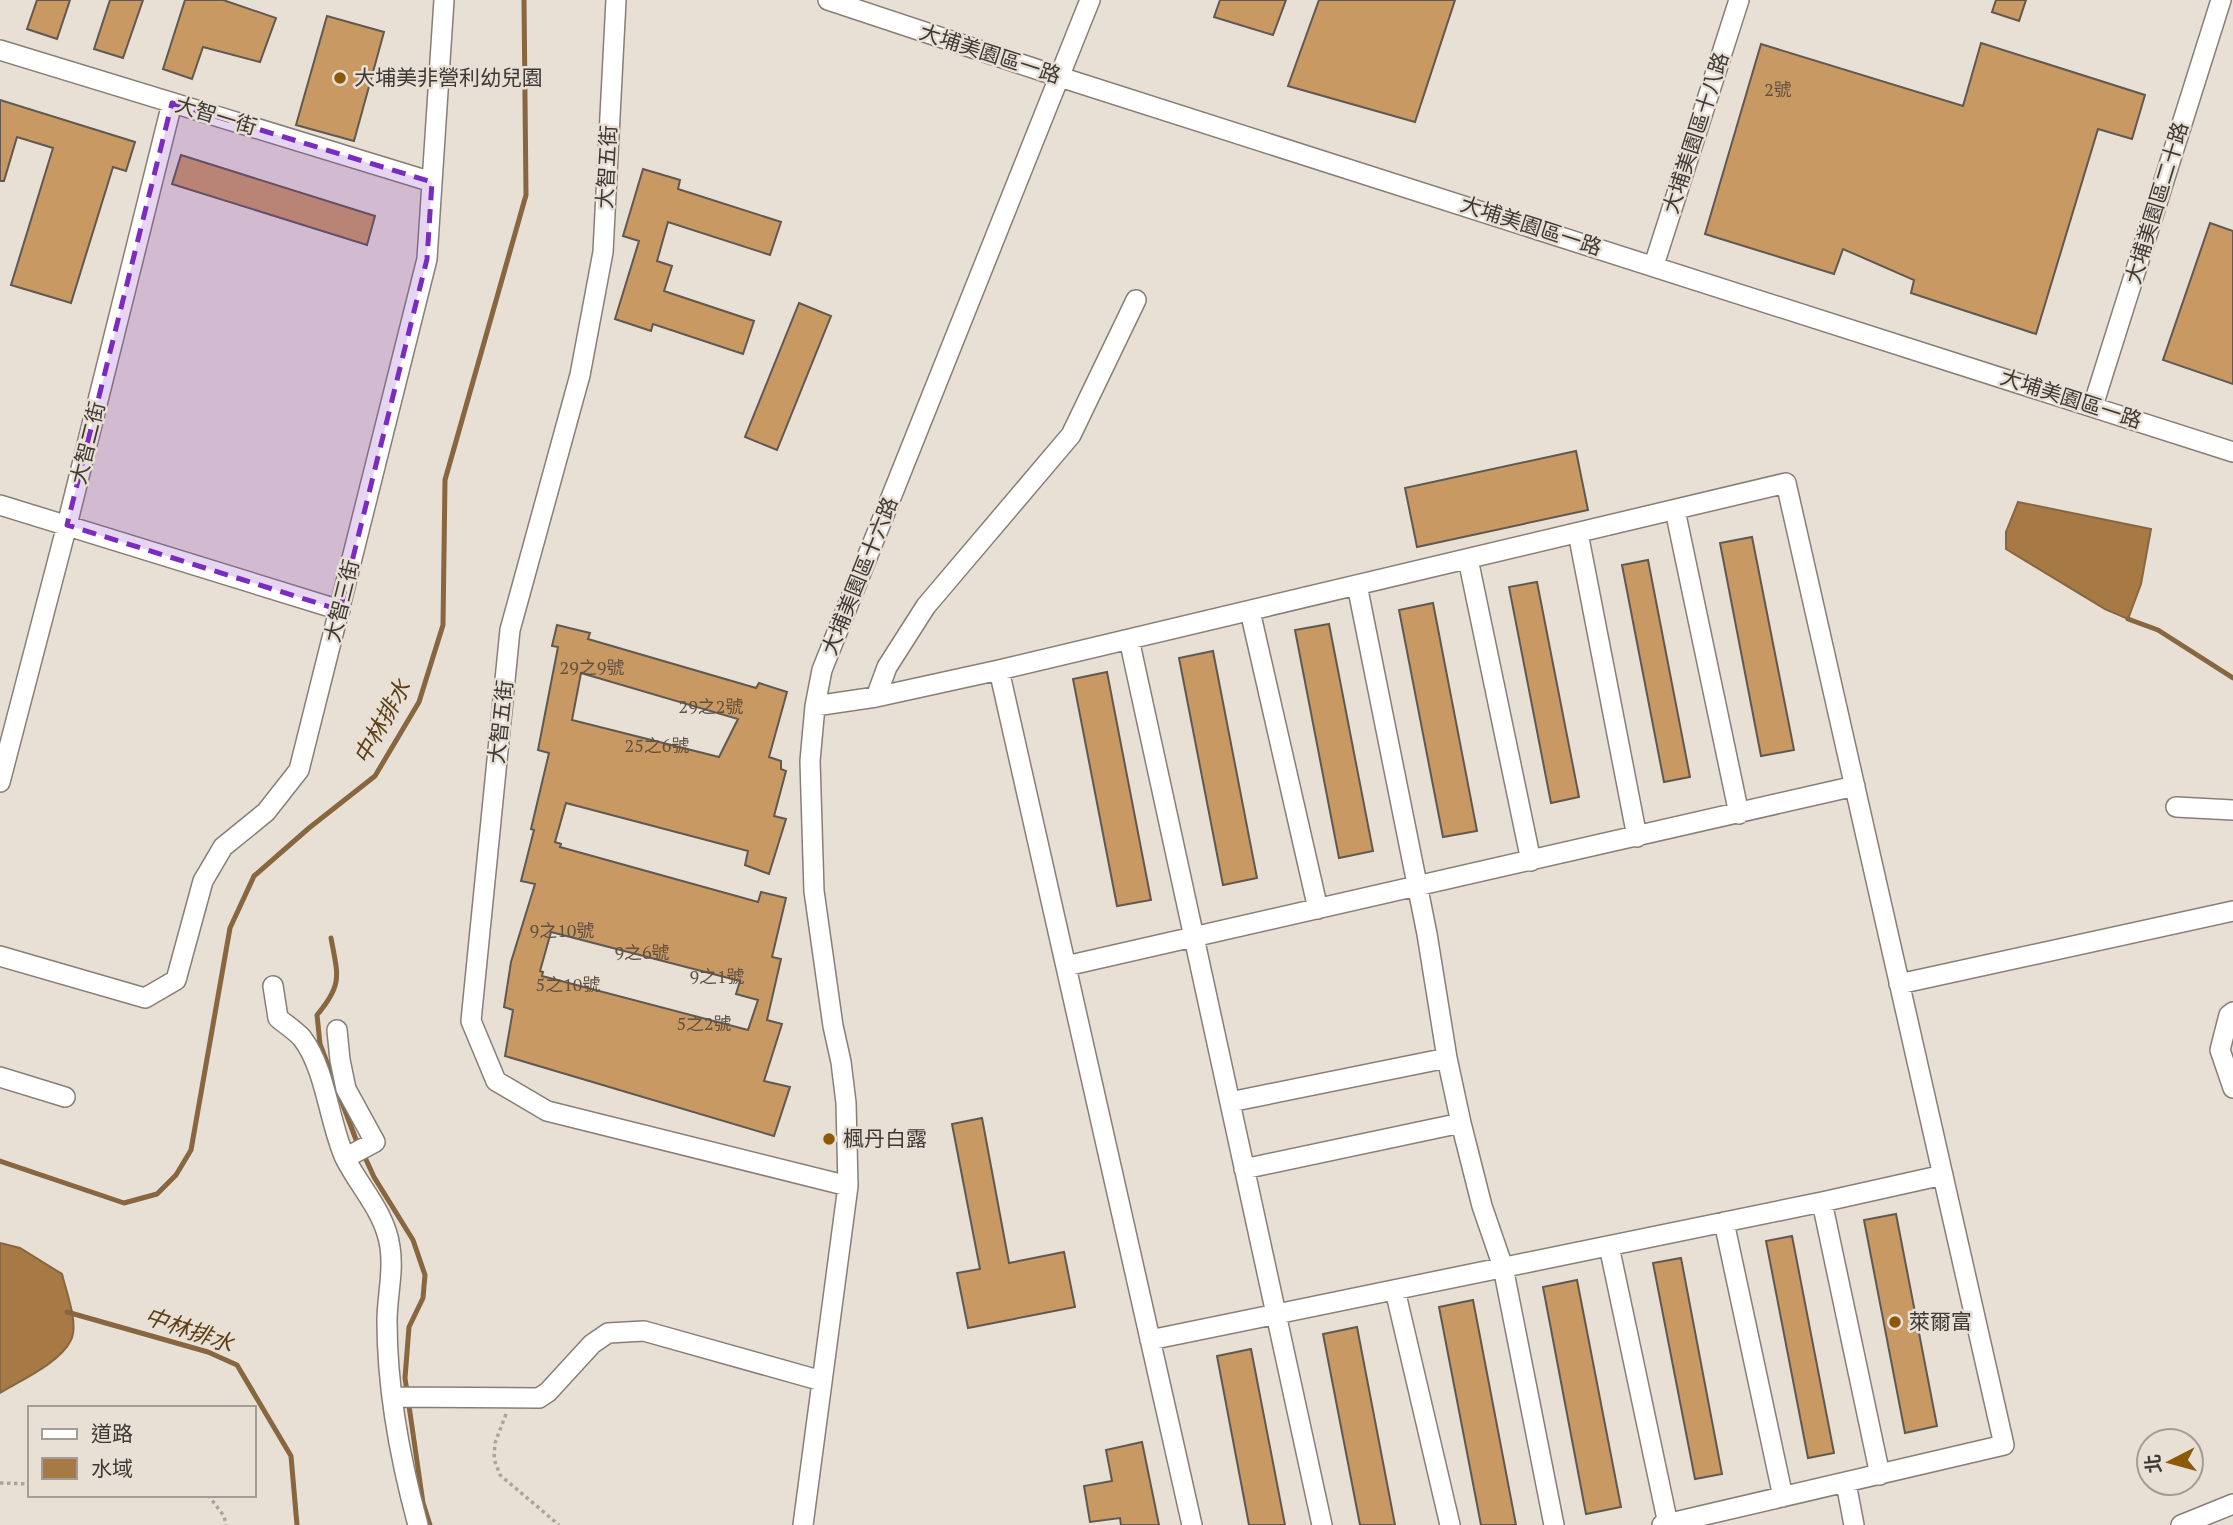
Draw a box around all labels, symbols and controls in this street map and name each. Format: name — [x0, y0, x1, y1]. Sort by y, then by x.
street label: 大埔美園區一路 — [916, 17, 1065, 89]
street label: 大埔美園區十八路 — [1656, 48, 1734, 217]
place label: 大埔美非營利幼兒園 — [354, 63, 543, 91]
marker: 大埔美非營利幼兒園 — [332, 70, 348, 86]
house number: 2號 — [1764, 77, 1792, 101]
street label: 大智一街 — [172, 89, 261, 141]
street label: 大埔美園區二十路 — [2118, 118, 2194, 287]
street label: 大智五街 — [590, 124, 622, 210]
street label: 大埔美園區一路 — [1457, 189, 1606, 261]
street label: 大埔美園區一路 — [1997, 362, 2146, 434]
street label: 大智二街 — [63, 399, 111, 487]
street label: 大埔美園區十六路 — [815, 492, 904, 659]
street label: 大智三街 — [317, 557, 365, 645]
house number: 29之9號 — [560, 655, 624, 679]
water label: 中林排水 — [346, 673, 418, 770]
street label: 大智五街 — [482, 679, 518, 765]
house number: 29之2號 — [679, 694, 743, 718]
house number: 25之6號 — [625, 733, 689, 757]
house number: 9之10號 — [530, 918, 594, 942]
house number: 9之6號 — [614, 940, 670, 964]
house number: 9之1號 — [689, 964, 745, 988]
house number: 5之10號 — [536, 972, 600, 996]
house number: 5之2號 — [676, 1011, 732, 1035]
place label: 楓丹白露 — [843, 1124, 927, 1152]
marker: 楓丹白露 — [821, 1131, 837, 1147]
water label: 中林排水 — [141, 1300, 239, 1359]
place label: 萊爾富 — [1909, 1307, 1972, 1335]
marker: 萊爾富 — [1887, 1314, 1903, 1330]
legend — [28, 1406, 256, 1497]
text: 道路 — [91, 1419, 133, 1447]
north arrow — [2135, 1427, 2205, 1497]
text: 北 — [2139, 1453, 2166, 1475]
text: 水域 — [91, 1454, 133, 1482]

